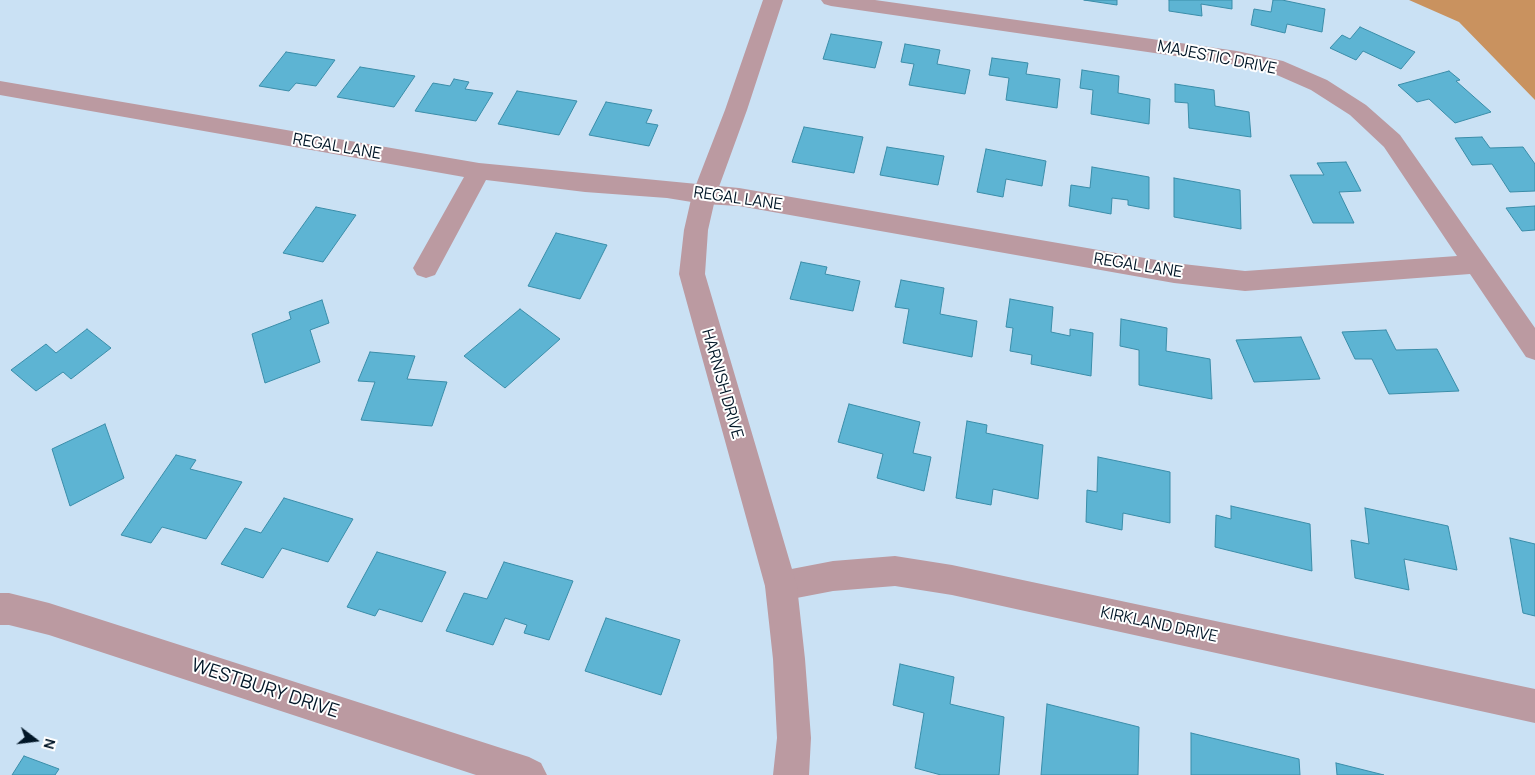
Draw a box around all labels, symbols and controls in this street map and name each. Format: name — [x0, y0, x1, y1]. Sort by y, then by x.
street label: MAJESTIC DRIVE — [1156, 37, 1278, 79]
street label: REGAL LANE — [291, 130, 383, 164]
street label: REGAL LANE — [692, 183, 784, 215]
street label: REGAL LANE — [1092, 250, 1184, 282]
street label: HARNISH DRIVE — [697, 327, 747, 441]
street label: KIRKLAND DRIVE — [1099, 603, 1219, 647]
street label: WESTBURY DRIVE — [188, 654, 342, 724]
north arrow — [10, 715, 60, 765]
text: N — [39, 737, 60, 751]

